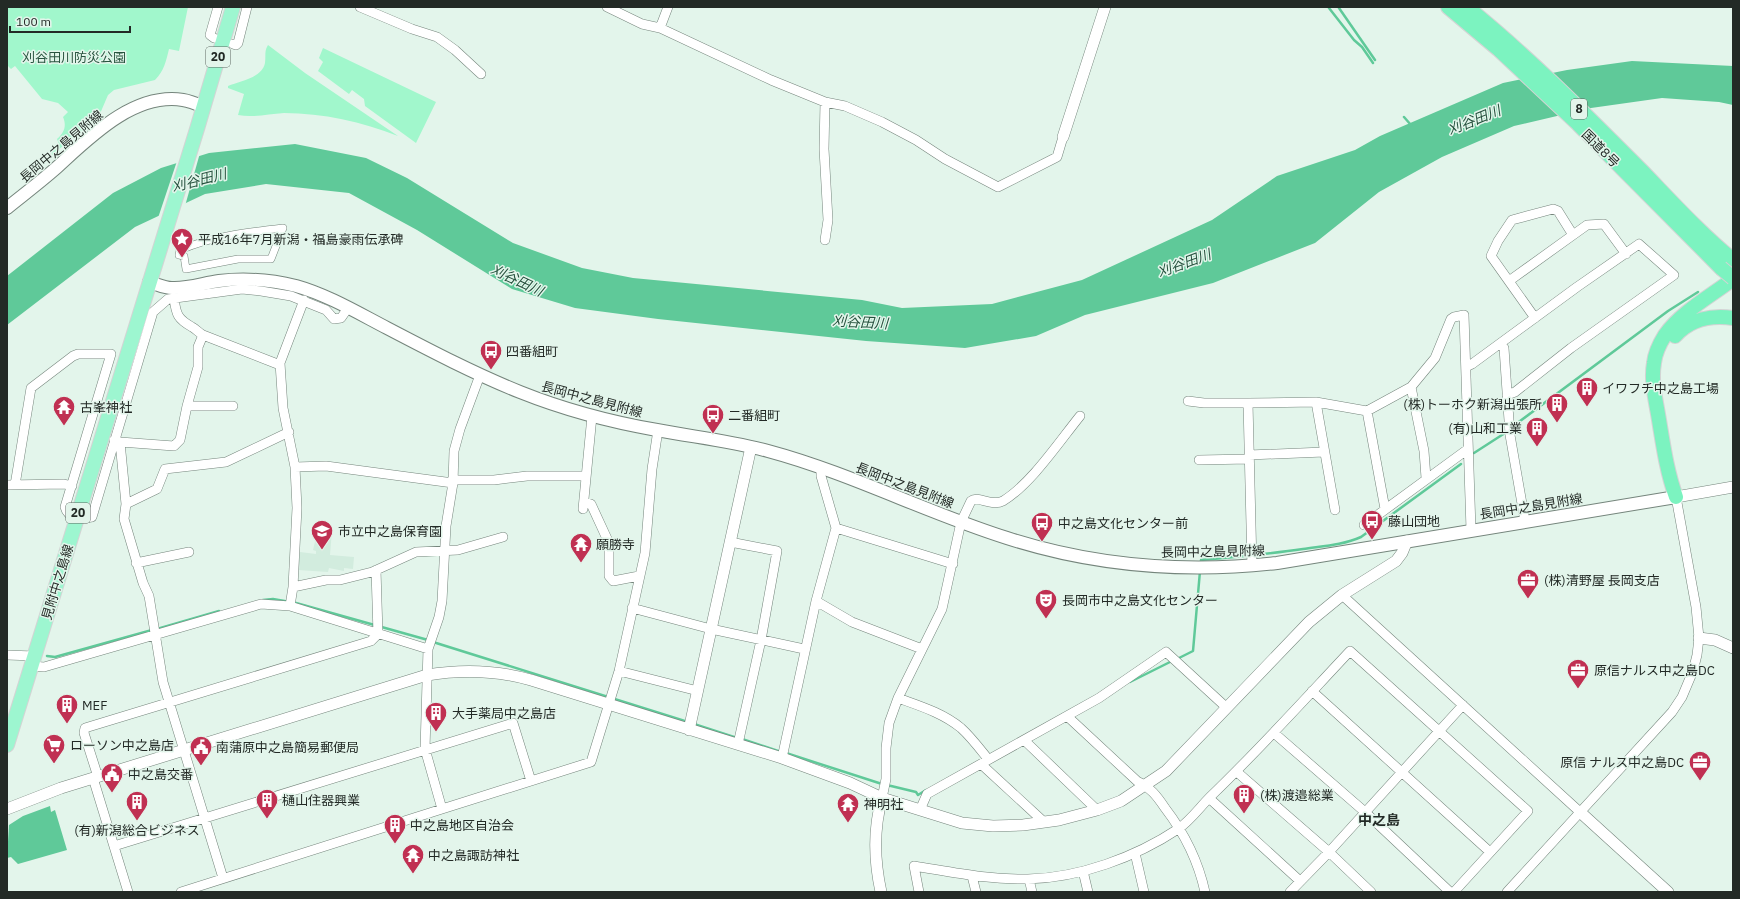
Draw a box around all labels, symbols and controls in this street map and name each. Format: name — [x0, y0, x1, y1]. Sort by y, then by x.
scale bar — [10, 8, 130, 34]
text: 100 m — [16, 14, 51, 29]
road number: 20 — [206, 47, 230, 67]
park label: 刈谷田川防災公園 — [22, 49, 126, 66]
road number: 8 — [1571, 99, 1587, 119]
water label: 刈谷田川 — [1445, 100, 1505, 139]
street label: 長岡中之島見附線 — [16, 106, 107, 186]
street label: 国道8号 — [1578, 126, 1623, 171]
water label: 刈谷田川 — [170, 164, 230, 196]
place icon: 平成16年7月新潟・福島豪雨伝承碑 — [169, 226, 195, 259]
place label: 平成16年7月新潟・福島豪雨伝承碑 — [198, 231, 403, 248]
water label: 刈谷田川 — [1155, 244, 1215, 281]
water label: 刈谷田川 — [488, 260, 548, 301]
water label: 刈谷田川 — [832, 312, 890, 333]
bus stop icon: 四番組町 — [478, 338, 504, 371]
place label: 四番組町 — [506, 343, 558, 360]
building icon: イワフチ中之島工場 — [1574, 375, 1600, 408]
street label: 長岡中之島見附線 — [539, 378, 644, 421]
place label: イワフチ中之島工場 — [1602, 380, 1719, 397]
building icon: (株)トーホク新潟出張所 — [1544, 391, 1570, 424]
temple icon: 古峯神社 — [51, 394, 77, 427]
place label: (株)トーホク新潟出張所 — [1403, 396, 1542, 413]
place label: 古峯神社 — [80, 399, 132, 416]
bus stop icon: 二番組町 — [700, 402, 726, 435]
place label: 二番組町 — [728, 407, 780, 424]
building icon: (有)山和工業 — [1524, 415, 1550, 448]
place label: (有)山和工業 — [1448, 420, 1522, 437]
street label: 長岡中之島見附線 — [853, 459, 956, 512]
street label: 長岡中之島見附線 — [1478, 490, 1584, 523]
road number: 20 — [66, 503, 90, 523]
bus stop icon: 藤山団地 — [1359, 508, 1385, 541]
bus stop icon: 中之島文化センター前 — [1029, 510, 1055, 543]
place label: 藤山団地 — [1388, 513, 1440, 530]
place label: 中之島文化センター前 — [1058, 515, 1188, 532]
school or university icon: 市立中之島保育園 — [309, 518, 335, 551]
place label: 市立中之島保育園 — [338, 523, 442, 540]
temple icon: 願勝寺 — [568, 531, 594, 564]
place label: 願勝寺 — [596, 536, 635, 553]
street label: 見附中之島線 — [38, 542, 77, 622]
street label: 長岡中之島見附線 — [1161, 542, 1265, 561]
office icon: (株)清野屋 長岡支店 — [1515, 567, 1541, 600]
place label: (株)清野屋 長岡支店 — [1544, 572, 1660, 589]
theatre icon: 長岡市中之島文化センター — [1033, 587, 1059, 620]
place label: 長岡市中之島文化センター — [1062, 592, 1218, 609]
office icon: 原信ナルス中之島DC — [1565, 657, 1591, 690]
place label: 原信ナルス中之島DC — [1594, 662, 1715, 679]
building icon: MEF — [54, 692, 80, 725]
place label: MEF — [82, 697, 107, 714]
building icon: 大手薬局中之島店 — [423, 700, 449, 733]
place label: 大手薬局中之島店 — [452, 705, 556, 722]
supermarket icon: ローソン中之島店 — [41, 732, 67, 765]
public building icon: 南蒲原中之島簡易郵便局 — [188, 734, 214, 767]
place label: ローソン中之島店 — [70, 737, 174, 754]
place label: 南蒲原中之島簡易郵便局 — [216, 739, 359, 756]
office icon: 原信 ナルス中之島DC — [1687, 749, 1713, 782]
place label: 原信 ナルス中之島DC — [1560, 754, 1684, 771]
public building icon: 中之島交番 — [99, 761, 125, 794]
place label: 中之島交番 — [128, 766, 193, 783]
building icon: (株)渡邉総業 — [1231, 782, 1257, 815]
building icon: 樋山住器興業 — [254, 787, 280, 820]
place label: (株)渡邉総業 — [1260, 787, 1334, 804]
building icon: (有)新潟総合ビジネス — [124, 789, 150, 822]
temple icon: 神明社 — [835, 791, 861, 824]
place label: 樋山住器興業 — [282, 792, 360, 809]
place label: 神明社 — [864, 796, 903, 813]
district label: 中之島 — [1358, 811, 1400, 829]
building icon: 中之島地区自治会 — [382, 812, 408, 845]
place label: 中之島地区自治会 — [410, 817, 514, 834]
place label: (有)新潟総合ビジネス — [74, 822, 200, 839]
temple icon: 中之島諏訪神社 — [400, 842, 426, 875]
place label: 中之島諏訪神社 — [428, 847, 519, 864]

